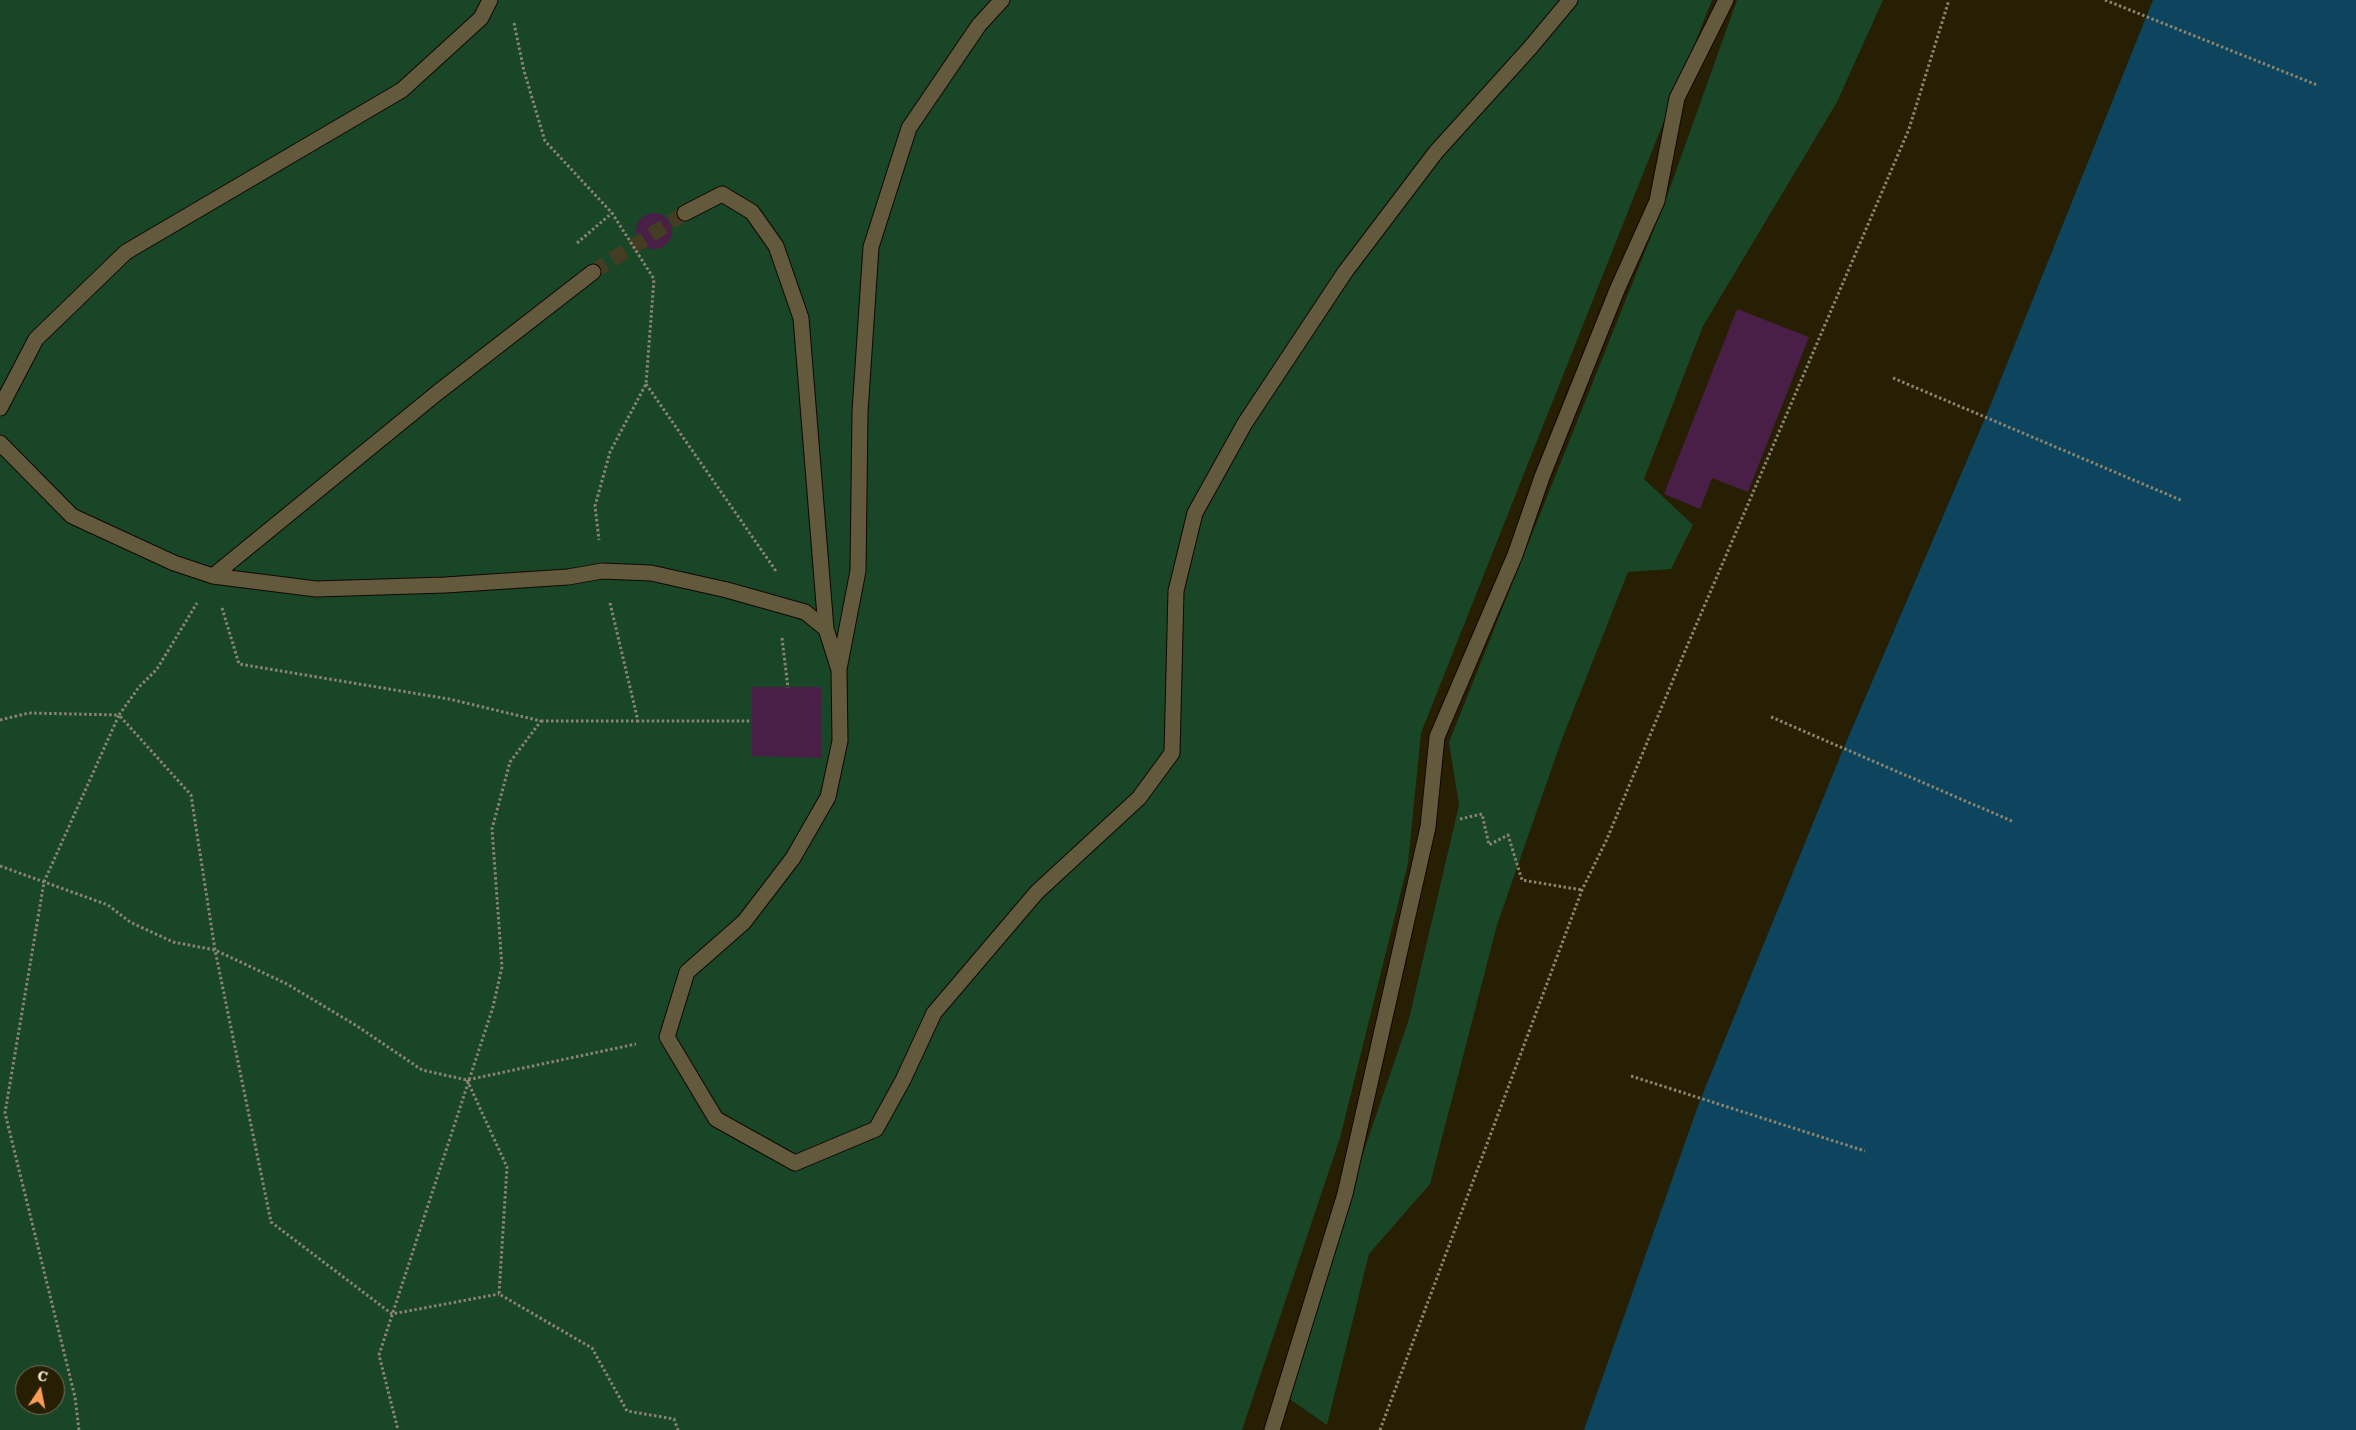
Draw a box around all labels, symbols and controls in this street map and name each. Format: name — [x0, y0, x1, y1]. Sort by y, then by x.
north arrow — [15, 1365, 65, 1415]
text: С — [36, 1367, 49, 1385]

